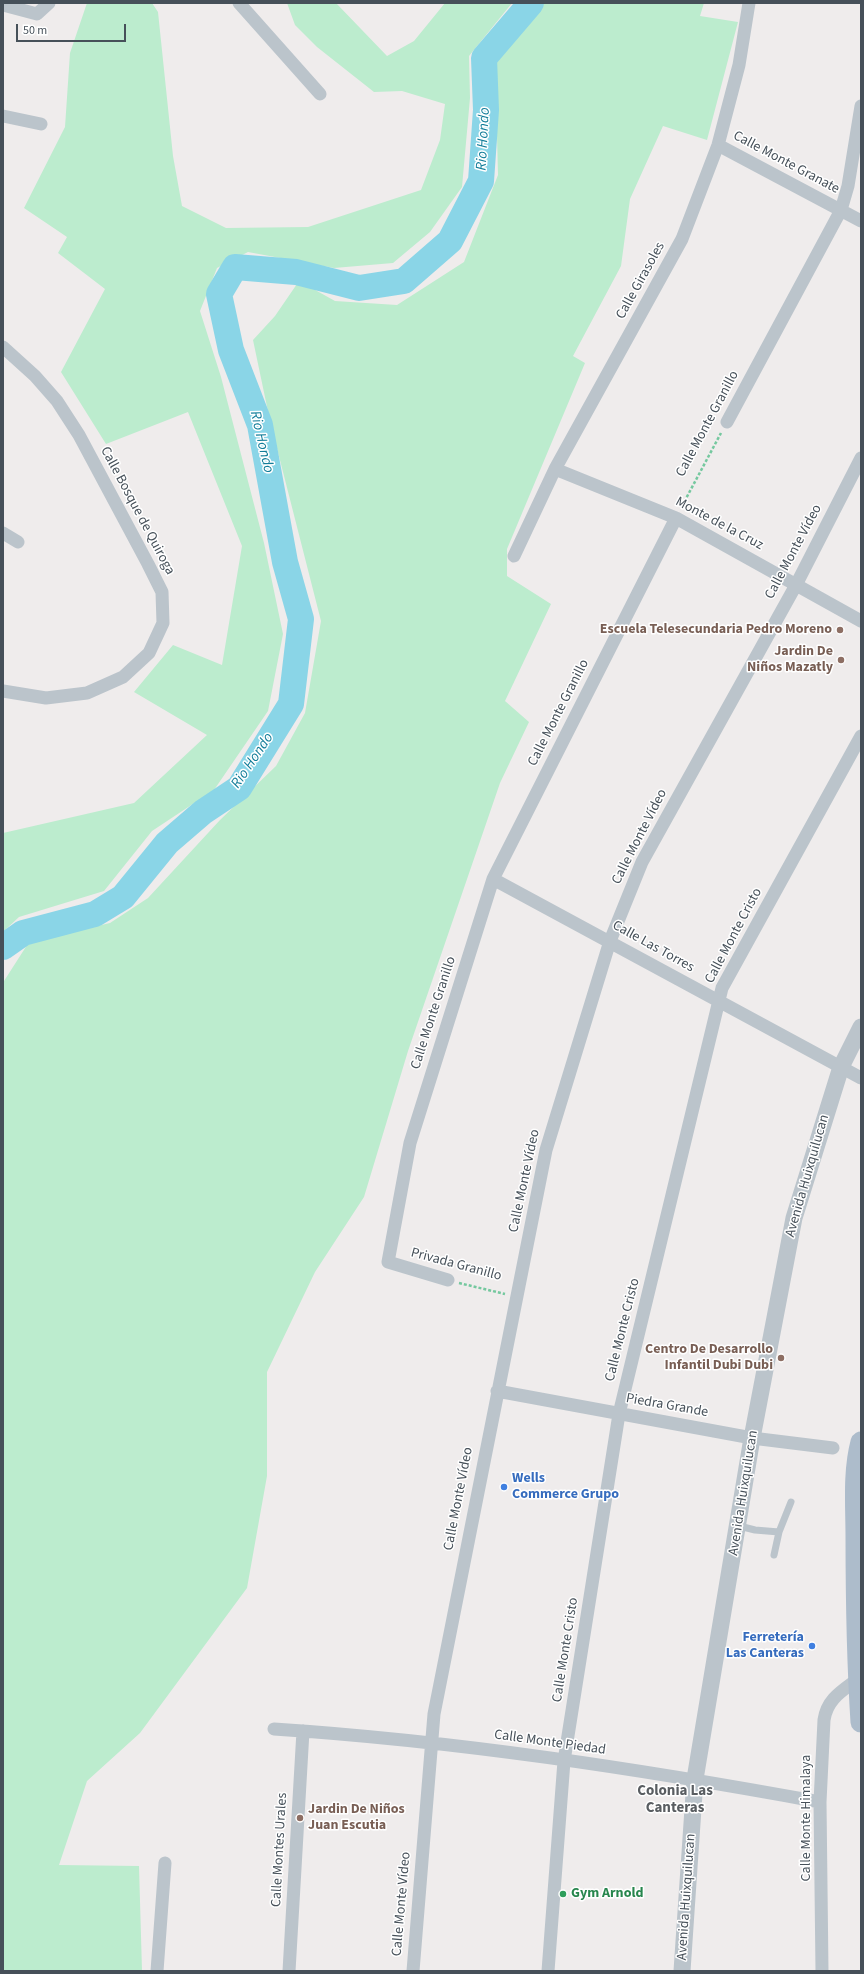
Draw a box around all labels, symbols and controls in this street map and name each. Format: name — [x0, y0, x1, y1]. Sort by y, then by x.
scale bar — [18, 16, 128, 42]
text: 50 m — [23, 22, 47, 39]
water label: Rio Hondo — [473, 107, 495, 171]
street label: Calle Monte Granate — [730, 128, 842, 198]
street label: Calle Girasoles — [613, 240, 669, 322]
street label: Calle Monte Granillo — [673, 368, 743, 480]
water label: Rio Hondo — [245, 409, 277, 475]
street label: Calle Bosque de Quiroga — [96, 444, 178, 578]
street label: Monte de la Cruz — [672, 494, 766, 554]
street label: Calle Monte Vídeo — [762, 502, 826, 602]
place label: Escuela Telesecundaria Pedro Moreno — [600, 622, 832, 638]
marker: Escuela Telesecundaria Pedro Moreno — [835, 625, 845, 635]
place label: Jardin De Niños Mazatly — [747, 644, 833, 676]
marker: Jardin De Niños Mazatly — [836, 655, 846, 665]
street label: Calle Monte Granillo — [525, 657, 593, 769]
water label: Rio Hondo — [228, 730, 278, 792]
street label: Calle Monte Vídeo — [609, 787, 671, 887]
street label: Calle Monte Cristo — [702, 885, 766, 987]
street label: Calle Las Torres — [609, 918, 697, 976]
street label: Calle Monte Granillo — [408, 954, 460, 1072]
street label: Avenida Huixquilucan — [782, 1113, 834, 1239]
street label: Calle Monte Vídeo — [506, 1128, 544, 1234]
street label: Privada Granillo — [409, 1245, 503, 1285]
street label: Calle Monte Cristo — [602, 1277, 644, 1383]
place label: Centro De Desarrollo Infantil Dubi Dubi — [645, 1342, 773, 1374]
marker: Centro De Desarrollo Infantil Dubi Dubi — [776, 1353, 786, 1363]
street label: Piedra Grande — [625, 1391, 709, 1421]
street label: Avenida Huixquilucan — [726, 1429, 762, 1557]
street label: Calle Monte Vídeo — [441, 1446, 477, 1552]
place label: Wells Commerce Grupo — [512, 1471, 619, 1504]
marker: Wells Commerce Grupo — [499, 1482, 509, 1492]
street label: Calle Monte Cristo — [549, 1597, 583, 1703]
place label: Ferretería Las Canteras — [726, 1630, 804, 1662]
marker: Ferretería Las Canteras — [807, 1641, 817, 1651]
street label: Calle Monte Piedad — [493, 1727, 607, 1759]
street label: Calle Monte Himalaya — [799, 1755, 815, 1881]
district label: Colonia Las Canteras — [637, 1783, 713, 1818]
street label: Calle Montes Urales — [269, 1792, 291, 1908]
place label: Jardin De Niños Juan Escutia — [308, 1802, 405, 1834]
marker: Jardin De Niños Juan Escutia — [295, 1813, 305, 1823]
street label: Avenida Huixquilucan — [674, 1833, 700, 1961]
street label: Calle Monte Vídeo — [389, 1851, 415, 1957]
place label: Gym Arnold — [571, 1886, 643, 1902]
marker: Gym Arnold — [558, 1889, 568, 1899]

